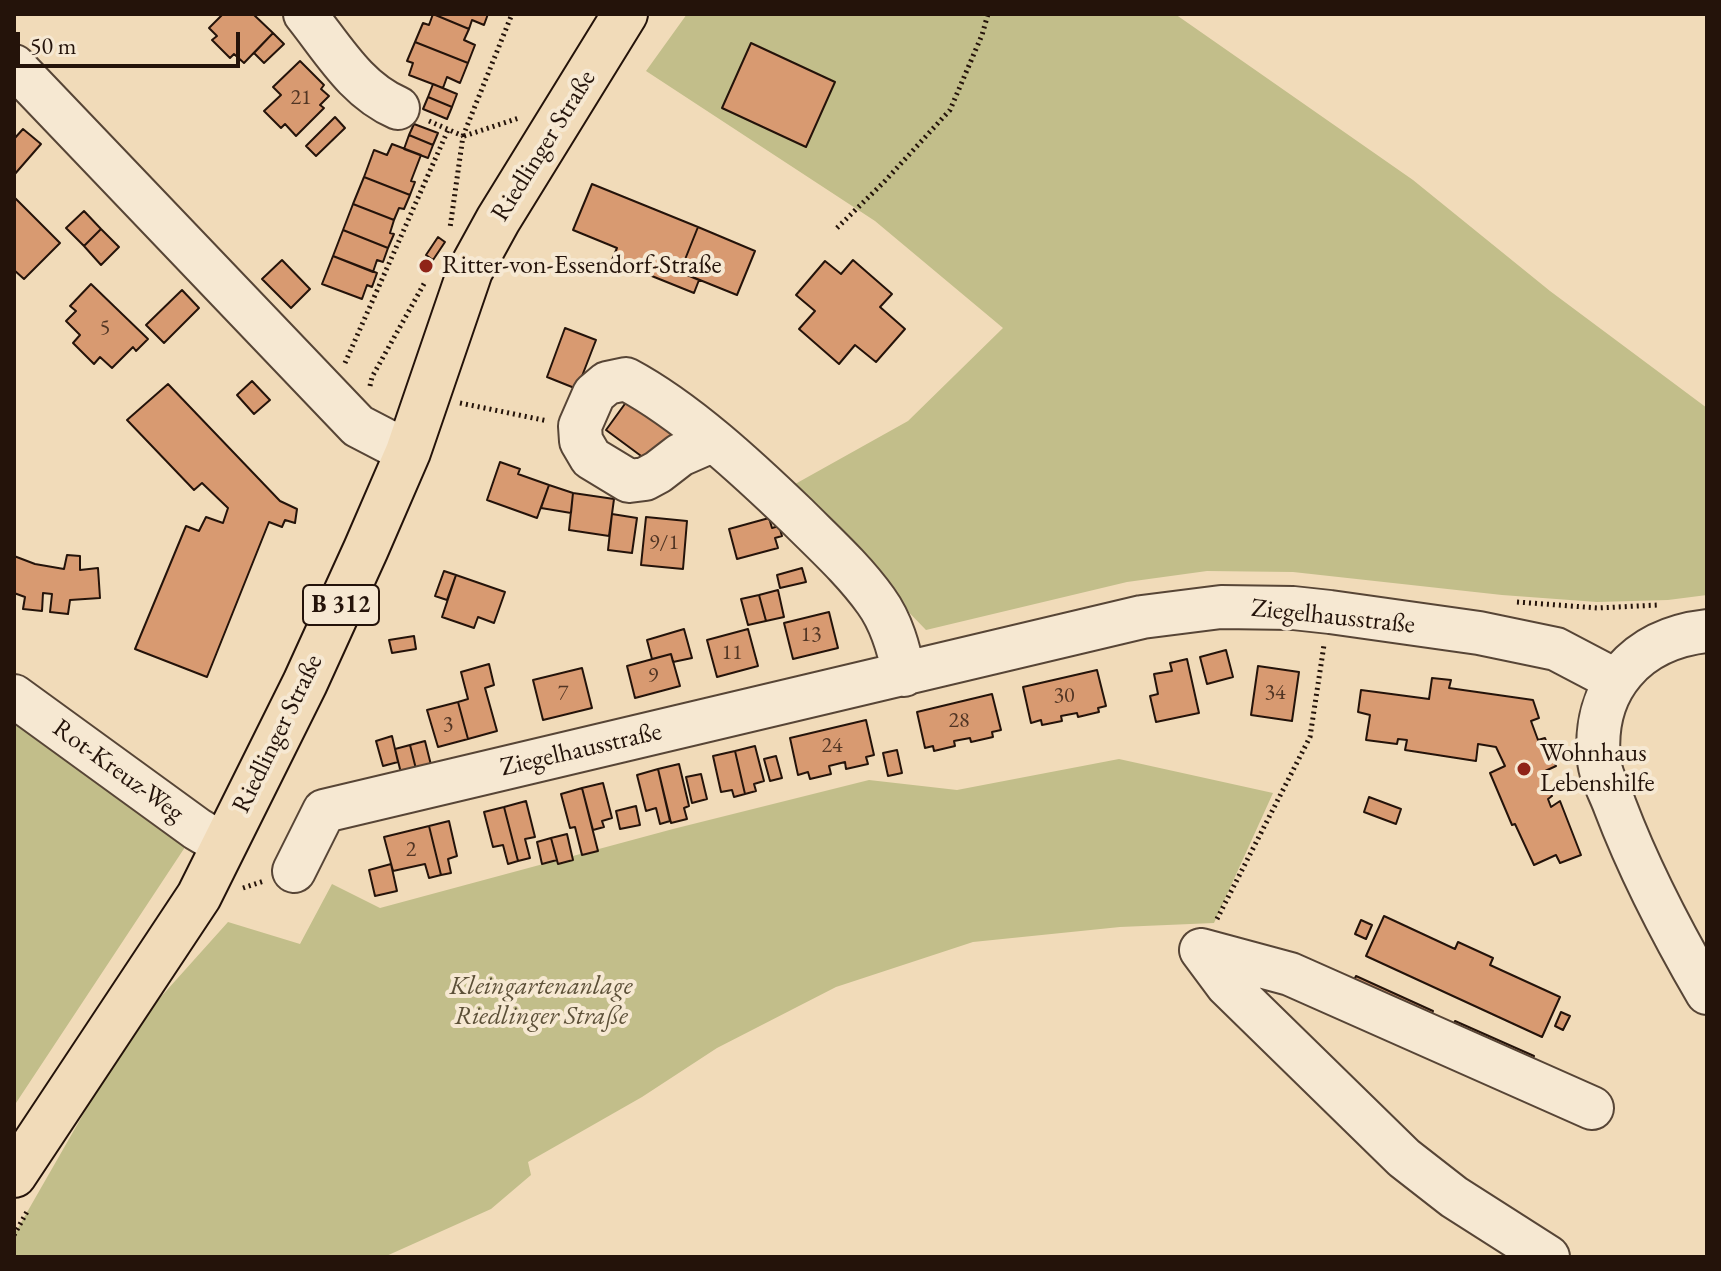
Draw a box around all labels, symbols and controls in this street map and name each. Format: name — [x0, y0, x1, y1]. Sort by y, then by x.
scale bar — [20, 16, 244, 66]
text: 50 m — [30, 30, 77, 61]
street label: Riedlinger Straße — [485, 65, 603, 227]
house number: 21 — [290, 85, 312, 111]
place label: Ritter-von-Essendorf-Straße — [442, 250, 722, 282]
marker: Ritter-von-Essendorf-Straße — [417, 257, 435, 275]
house number: 5 — [100, 315, 110, 341]
house number: 9/1 — [649, 530, 679, 556]
road number: B 312 — [303, 585, 379, 625]
street label: Ziegelhausstraße — [1250, 593, 1416, 641]
house number: 13 — [800, 622, 822, 648]
house number: 11 — [721, 640, 743, 666]
street label: Riedlinger Straße — [226, 650, 330, 818]
house number: 9 — [648, 663, 658, 689]
house number: 34 — [1264, 680, 1286, 706]
house number: 7 — [558, 681, 568, 707]
house number: 30 — [1053, 683, 1075, 709]
house number: 28 — [948, 708, 970, 734]
house number: 3 — [443, 712, 453, 738]
street label: Rot-Kreuz-Weg — [46, 713, 190, 829]
street label: Ziegelhausstraße — [497, 716, 665, 784]
house number: 24 — [821, 733, 843, 759]
place label: Wohnhaus Lebenshilfe — [1540, 738, 1655, 800]
marker: Wohnhaus Lebenshilfe — [1515, 760, 1533, 778]
house number: 2 — [406, 837, 416, 863]
park label: Kleingartenanlage Riedlinger Straße — [449, 971, 633, 1032]

